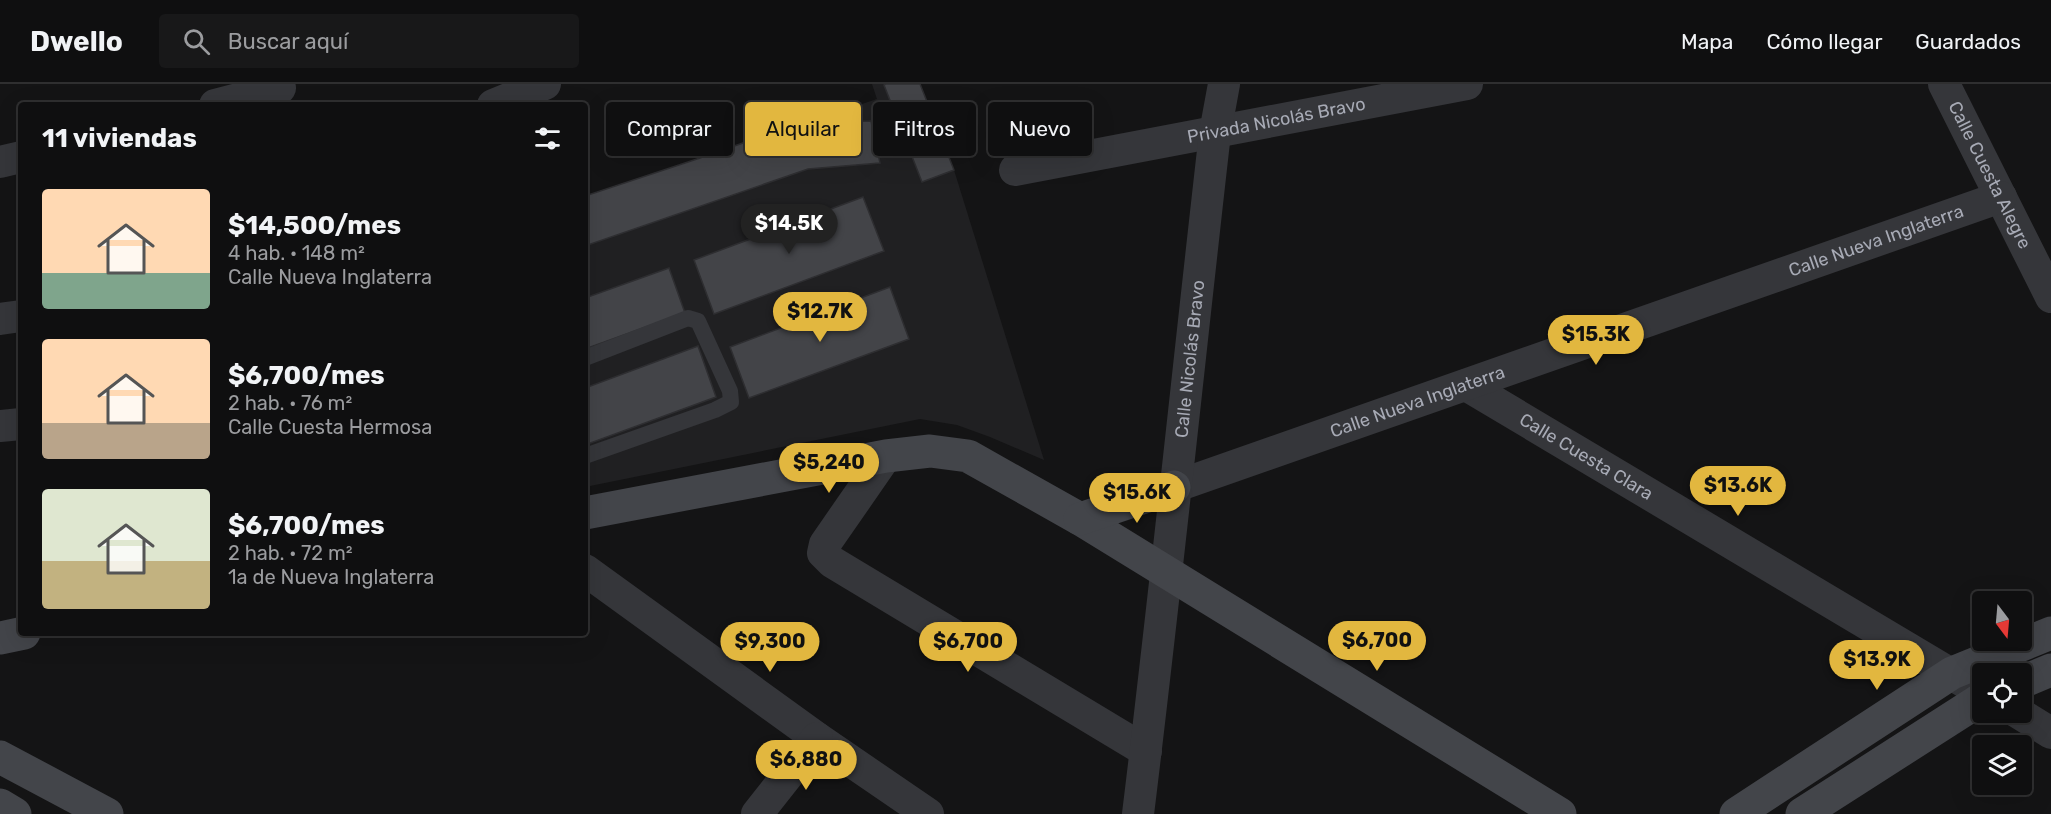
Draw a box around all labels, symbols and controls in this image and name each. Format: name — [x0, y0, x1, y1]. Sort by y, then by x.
search box — [159, 14, 579, 68]
text: Dwello — [30, 25, 123, 58]
icon: search — [180, 25, 213, 58]
text: Buscar aquí — [228, 28, 348, 55]
text: Mapa — [1681, 29, 1733, 54]
text: Cómo llegar — [1766, 29, 1882, 54]
text: Guardados — [1915, 29, 2021, 54]
street label: Privada Nicolás Bravo — [1185, 93, 1367, 148]
street label: Calle Cuesta Alegre — [1944, 98, 2036, 253]
chip: Comprar — [606, 102, 733, 156]
chip: Alquilar — [745, 102, 861, 156]
chip: Filtros — [873, 102, 976, 156]
chip: Nuevo — [988, 102, 1092, 156]
icon: filters — [531, 122, 564, 155]
text: 11 viviendas — [42, 123, 197, 154]
street label: Calle Nueva Inglaterra — [1786, 200, 1966, 282]
pin: $14.5K — [740, 204, 838, 255]
text: $14,500/mes — [228, 210, 401, 241]
text: $14.5K — [755, 211, 823, 235]
icon: home — [90, 213, 162, 285]
text: 4 hab. · 148 m² — [228, 241, 365, 265]
text: Calle Nueva Inglaterra — [228, 265, 432, 289]
street label: Calle Nicolás Bravo — [1170, 279, 1209, 439]
pin: $12.7K — [771, 292, 869, 343]
text: $12.7K — [787, 299, 853, 323]
pin: $15.3K — [1547, 315, 1645, 366]
text: $15.3K — [1562, 322, 1630, 346]
text: $6,700/mes — [228, 360, 385, 391]
street label: Calle Nueva Inglaterra — [1327, 361, 1508, 442]
icon: home — [90, 363, 162, 435]
text: 2 hab. · 76 m² — [228, 391, 352, 415]
street label: Calle Cuesta Clara — [1515, 408, 1657, 505]
text: Calle Cuesta Hermosa — [228, 415, 432, 439]
pin: $5,240 — [780, 443, 878, 494]
text: $5,240 — [793, 450, 865, 474]
pin: $13.6K — [1689, 466, 1787, 517]
pin: $15.6K — [1088, 473, 1186, 524]
text: $13.6K — [1704, 473, 1772, 497]
text: $15.6K — [1103, 480, 1171, 504]
text: $6,700/mes — [228, 510, 385, 541]
icon: home — [90, 513, 162, 585]
text: 2 hab. · 72 m² — [228, 541, 353, 565]
text: 1a de Nueva Inglaterra — [228, 565, 434, 589]
north arrow — [1972, 591, 2032, 651]
map controls — [1972, 591, 2032, 795]
pin: $6,700 — [1328, 621, 1426, 672]
pin: $9,300 — [721, 622, 819, 673]
pin: $6,700 — [919, 622, 1017, 673]
text: $6,700 — [1342, 628, 1412, 652]
text: $9,300 — [734, 629, 806, 653]
text: $6,700 — [933, 629, 1003, 653]
pin: $13.9K — [1828, 640, 1926, 691]
text: $13.9K — [1843, 647, 1911, 671]
button: locate — [1972, 663, 2032, 723]
button: layers — [1972, 735, 2032, 795]
pin: $6,880 — [757, 740, 855, 791]
text: $6,880 — [770, 747, 842, 771]

